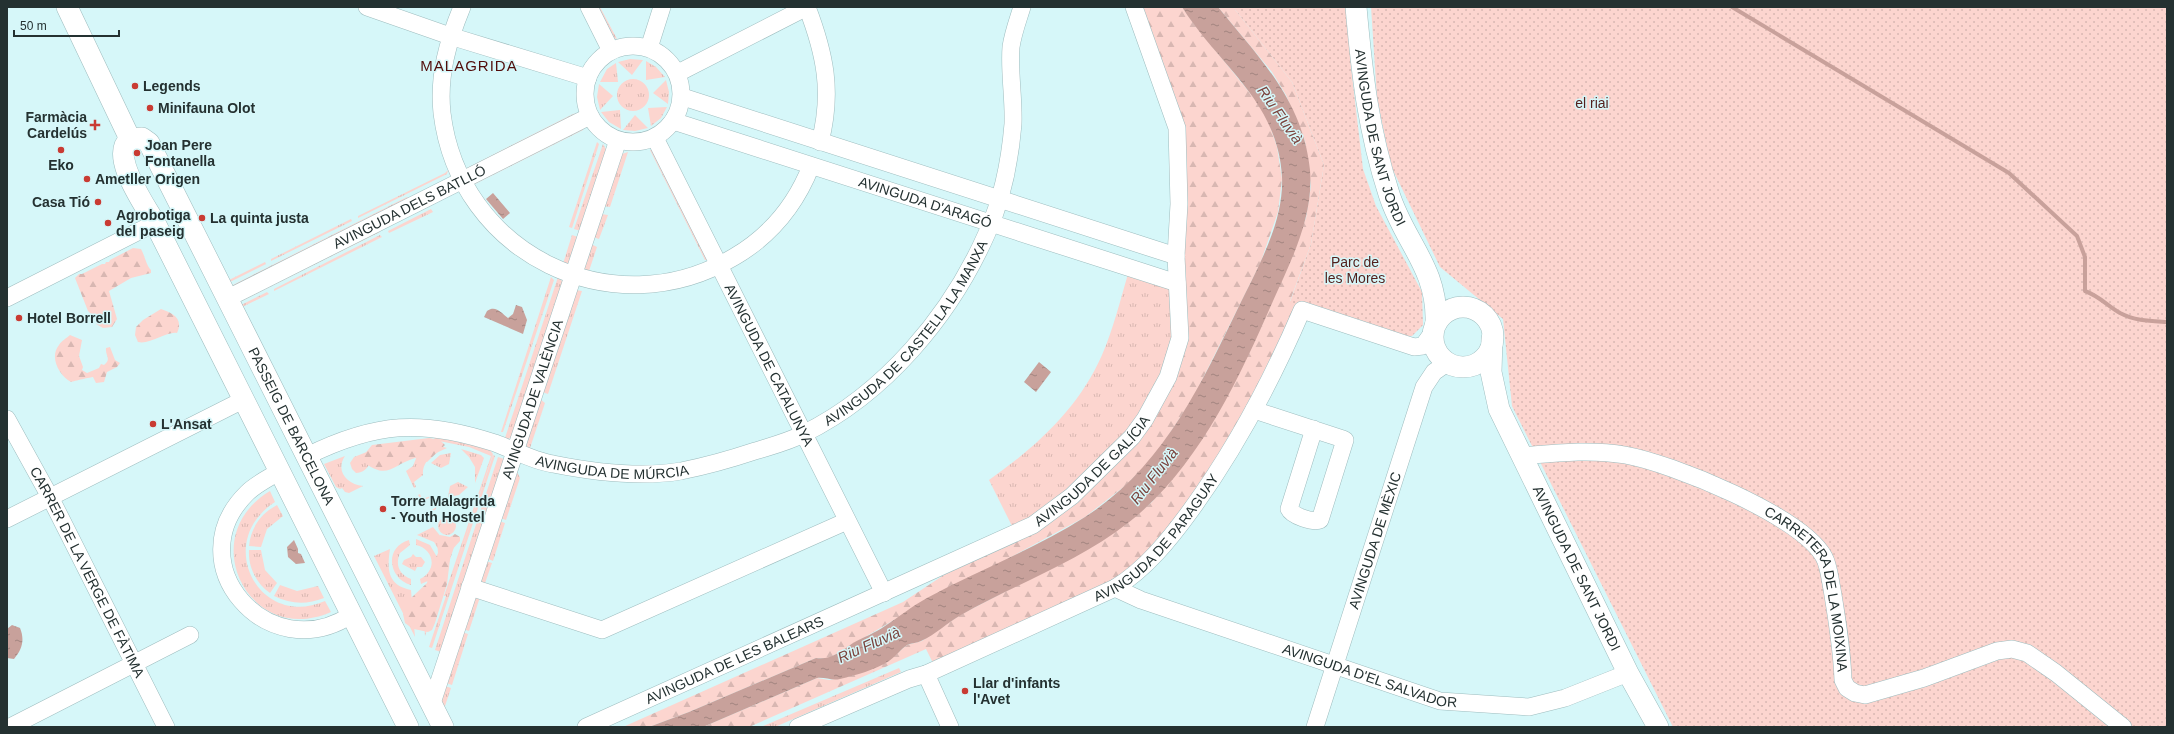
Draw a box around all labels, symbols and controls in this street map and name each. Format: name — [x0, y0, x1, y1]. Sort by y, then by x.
scale bar — [14, 12, 119, 38]
text: 50 m — [20, 19, 47, 33]
street label: AVINGUDA DE SANT JORDI — [1352, 48, 1409, 229]
district label: MALAGRIDA — [420, 57, 518, 74]
place label: Legends — [143, 78, 201, 94]
marker: Legends — [130, 81, 140, 91]
water label: Riu Fluvià — [1254, 83, 1306, 147]
park label: el riai — [1575, 95, 1609, 111]
place label: Minifauna Olot — [158, 100, 256, 116]
marker: Minifauna Olot — [145, 103, 155, 113]
place label: Farmàcia Cardelús — [26, 109, 87, 141]
marker: Farmàcia Cardelús — [90, 120, 100, 130]
place label: Joan Pere Fontanella — [145, 137, 215, 169]
marker: Eko — [56, 145, 66, 155]
marker: Joan Pere Fontanella — [132, 148, 142, 158]
place label: Eko — [48, 157, 74, 173]
street label: AVINGUDA DELS BATLLÓ — [331, 162, 488, 252]
place label: Ametller Origen — [95, 171, 200, 187]
street label: AVINGUDA D'ARAGÓ — [857, 173, 994, 231]
marker: Ametller Origen — [82, 174, 92, 184]
place label: Casa Tió — [32, 194, 90, 210]
marker: Casa Tió — [93, 197, 103, 207]
place label: Agrobotiga del paseig — [116, 207, 191, 239]
place label: La quinta justa — [210, 210, 309, 226]
marker: La quinta justa — [197, 213, 207, 223]
marker: Agrobotiga del paseig — [103, 218, 113, 228]
street label: AVINGUDA DE CASTELLA LA MANXA — [821, 237, 991, 429]
park label: Parc de les Mores — [1325, 254, 1385, 286]
street label: AVINGUDA DE CATALUNYA — [722, 281, 817, 449]
place label: Hotel Borrell — [27, 310, 111, 326]
marker: Hotel Borrell — [14, 313, 24, 323]
street label: AVINGUDA DE VALÈNCIA — [499, 317, 566, 481]
street label: PASSEIG DE BARCELONA — [245, 345, 338, 508]
street label: AVINGUDA DE GALÍCIA — [1031, 412, 1153, 529]
place label: L'Ansat — [161, 416, 212, 432]
marker: L'Ansat — [148, 419, 158, 429]
water label: Riu Fluvià — [1126, 444, 1181, 507]
street label: AVINGUDA DE MÚRCIA — [534, 452, 691, 482]
street label: CARRER DE LA VERGE DE FÀTIMA — [27, 464, 148, 681]
street label: AVINGUDA DE PARAGUAY — [1091, 470, 1222, 605]
street label: AVINGUDA DE MÈXIC — [1345, 470, 1404, 611]
street label: AVINGUDA DE SANT JORDI — [1530, 483, 1624, 653]
place label: Torre Malagrida - Youth Hostel — [391, 493, 495, 525]
street label: CARRETERA DE LA MOIXINA — [1762, 503, 1851, 673]
marker: Torre Malagrida - Youth Hostel — [378, 504, 388, 514]
street label: AVINGUDA DE LES BALEARS — [643, 613, 826, 707]
water label: Riu Fluvià — [835, 623, 903, 666]
street label: AVINGUDA D'EL SALVADOR — [1280, 640, 1458, 710]
place label: Llar d'infants l'Avet — [973, 675, 1061, 707]
marker: Llar d'infants l'Avet — [960, 686, 970, 696]

